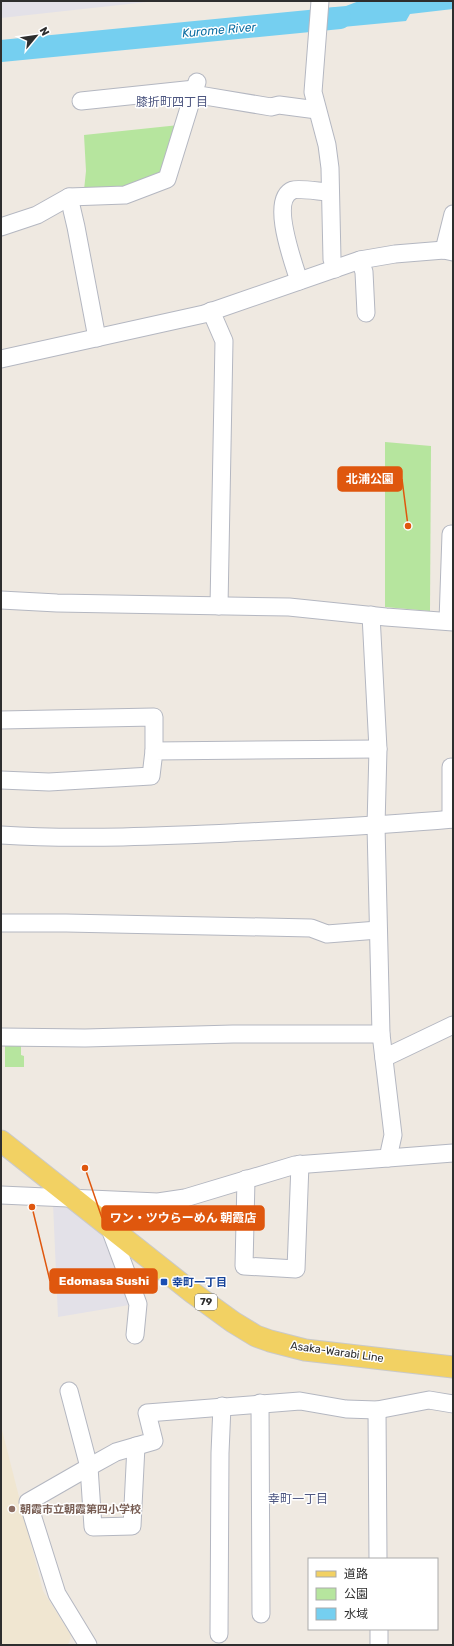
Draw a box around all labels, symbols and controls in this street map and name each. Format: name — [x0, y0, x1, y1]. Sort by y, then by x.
north arrow — [16, 16, 56, 56]
water label: Kurome River — [181, 20, 257, 40]
text: N — [37, 25, 52, 38]
district label: 膝折町四丁目 — [136, 95, 208, 109]
callout: 北浦公園 — [338, 467, 402, 491]
text: 北浦公園 — [346, 472, 394, 486]
callout: ワン・ツウらーめん 朝霞店 — [102, 1206, 264, 1230]
text: ワン・ツウらーめん 朝霞店 — [110, 1211, 256, 1225]
callout: Edomasa Sushi — [50, 1269, 157, 1293]
text: Edomasa Sushi — [59, 1274, 149, 1288]
place label: 幸町一丁目 — [172, 1276, 227, 1289]
marker: 幸町一丁目 — [159, 1277, 169, 1287]
road number: 79 — [195, 1294, 217, 1310]
street label: Asaka-Warabi Line — [289, 1339, 385, 1365]
district label: 幸町一丁目 — [268, 1492, 328, 1506]
place label: 朝霞市立朝霞第四小学校 — [20, 1503, 141, 1516]
marker: 朝霞市立朝霞第四小学校 — [7, 1504, 17, 1514]
legend — [308, 1558, 438, 1630]
text: 道路 — [344, 1567, 368, 1581]
text: 公園 — [344, 1587, 368, 1601]
text: 水域 — [344, 1607, 368, 1621]

